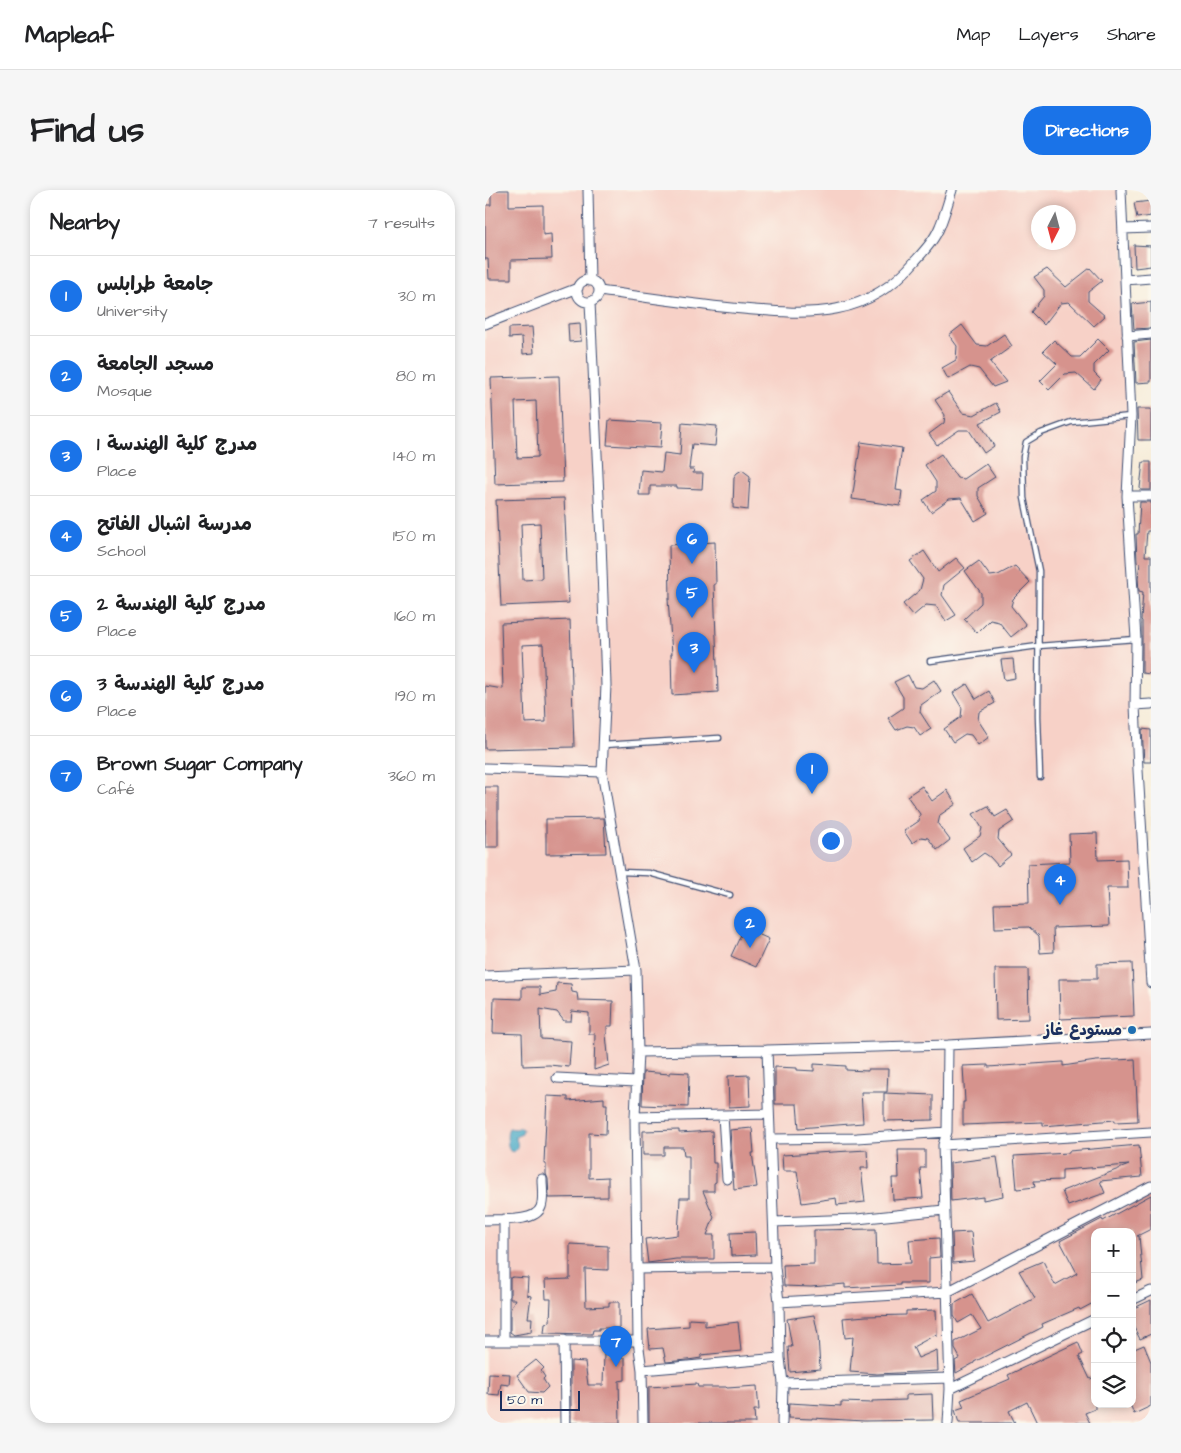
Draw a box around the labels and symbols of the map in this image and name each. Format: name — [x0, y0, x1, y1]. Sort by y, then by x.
north arrow — [1031, 205, 1076, 250]
pin: 6 — [676, 523, 708, 564]
pin: 5 — [676, 577, 708, 618]
pin: 3 — [678, 632, 710, 673]
pin: 1 — [796, 753, 828, 794]
your location — [818, 828, 844, 854]
pin: 4 — [1044, 864, 1076, 905]
pin: 2 — [734, 907, 766, 948]
place label: مستودع غاز — [1042, 1019, 1122, 1041]
marker: مستودع غاز — [1126, 1024, 1138, 1036]
pin: 7 — [600, 1326, 632, 1367]
scale bar — [500, 1388, 580, 1411]

